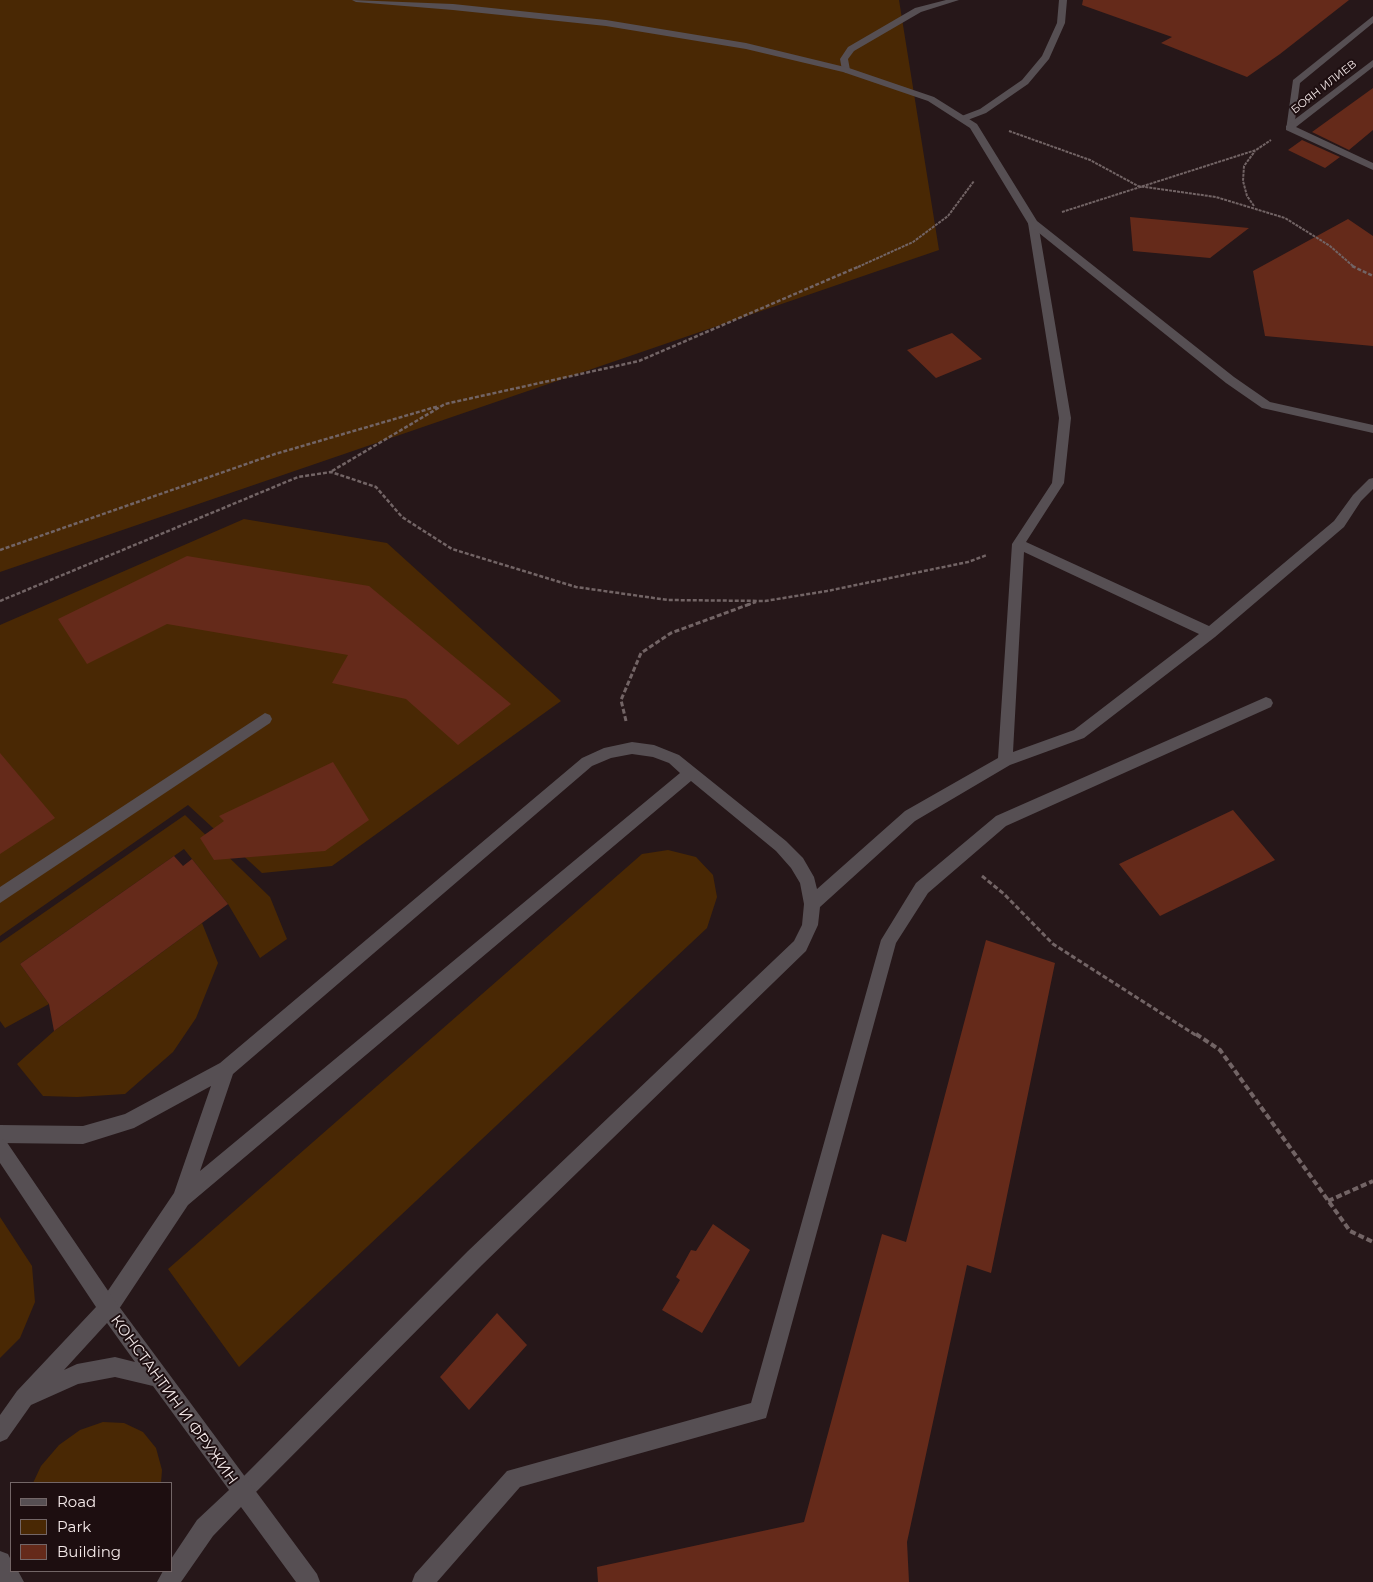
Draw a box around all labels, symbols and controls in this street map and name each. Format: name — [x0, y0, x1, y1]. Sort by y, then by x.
street label: БОЯН ИЛИЕВ — [1289, 57, 1359, 117]
street label: КОНСТАНТИН И ФРУЖИН — [107, 1312, 241, 1488]
legend — [10, 1482, 172, 1572]
text: Road — [57, 1492, 96, 1511]
text: Park — [57, 1517, 91, 1536]
text: Building — [57, 1542, 121, 1561]

